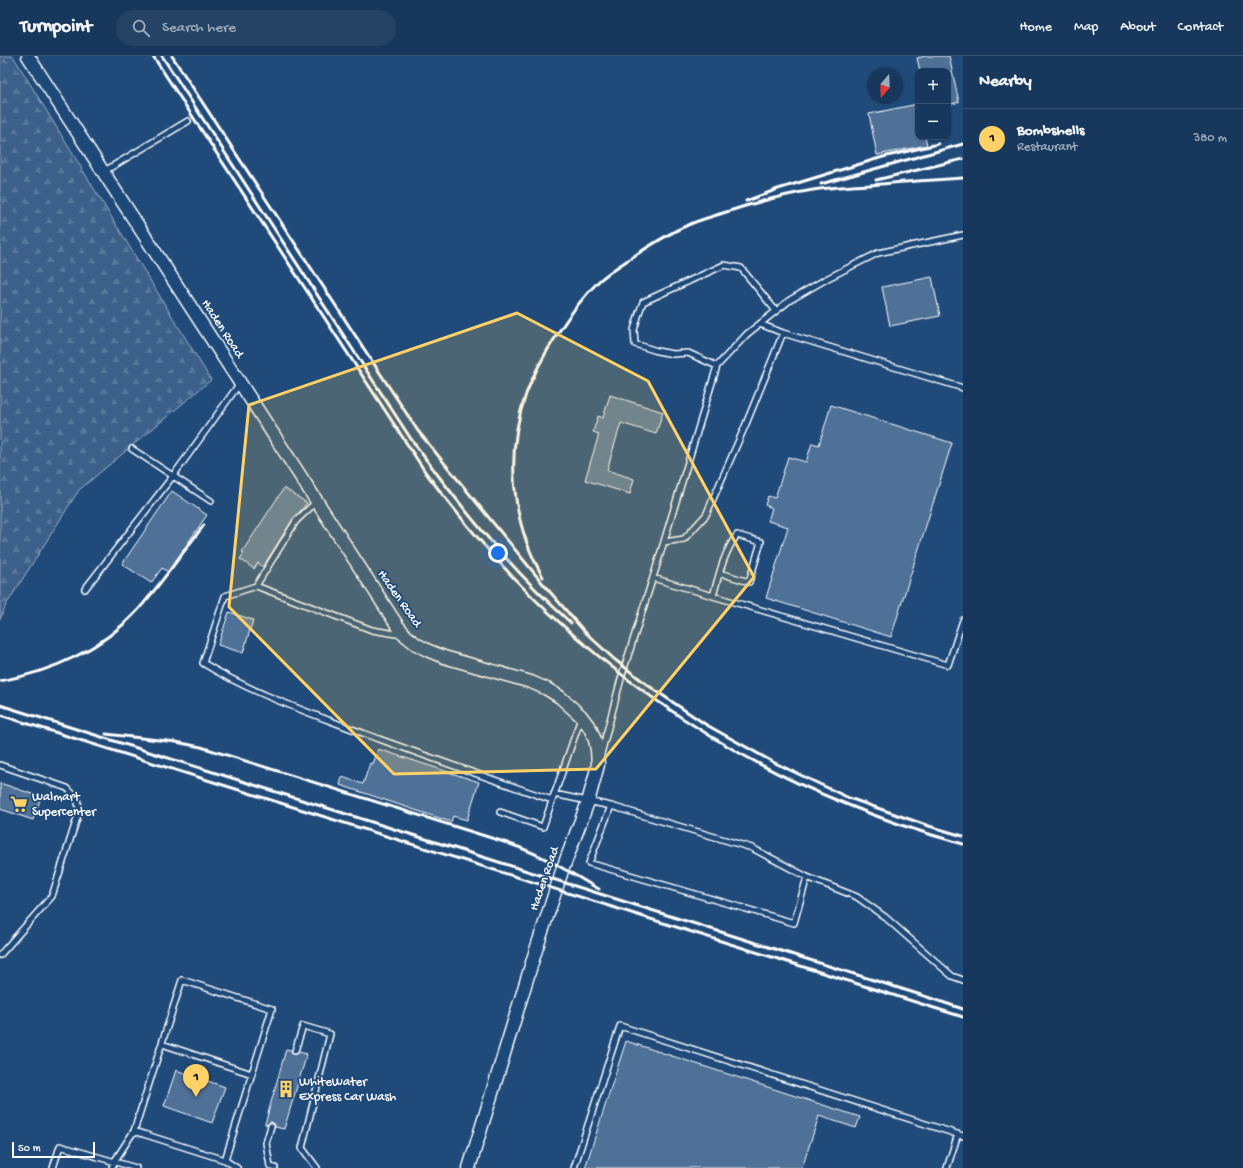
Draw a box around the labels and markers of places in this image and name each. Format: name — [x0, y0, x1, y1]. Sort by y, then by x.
place label: Walmart Supercenter — [32, 790, 97, 820]
supermarket icon: Walmart Supercenter — [9, 794, 29, 814]
pin: 1 — [183, 1064, 209, 1097]
place label: WhiteWater Express Car Wash — [299, 1075, 396, 1105]
building icon: WhiteWater Express Car Wash — [276, 1079, 296, 1099]

